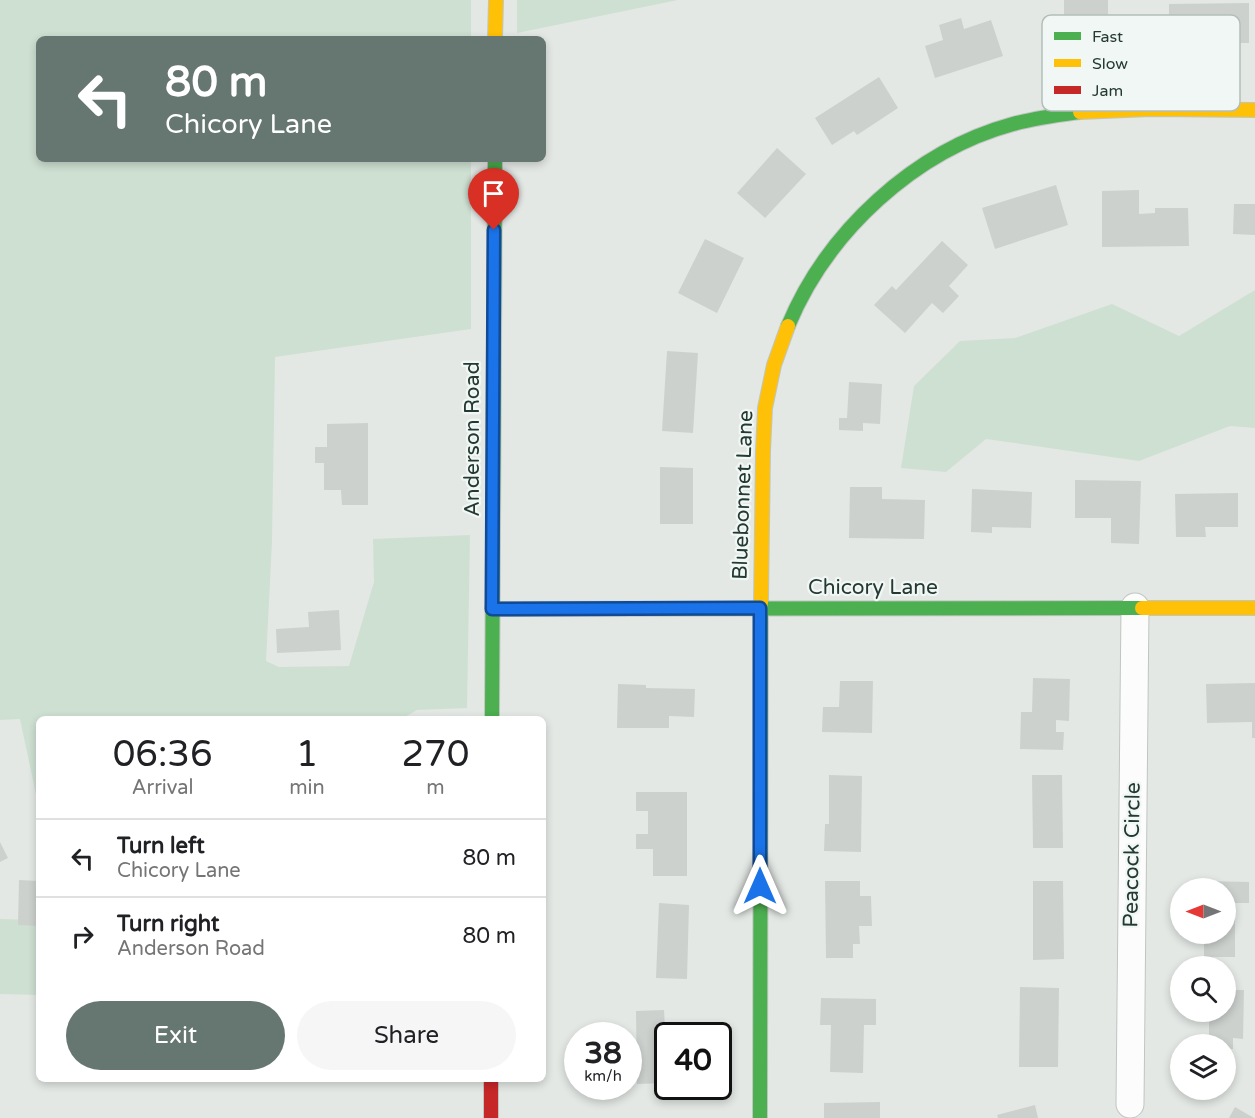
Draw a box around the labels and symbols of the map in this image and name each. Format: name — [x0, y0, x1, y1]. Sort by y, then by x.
legend — [1042, 15, 1240, 111]
text: Fast — [1092, 27, 1123, 47]
text: Slow — [1092, 54, 1128, 74]
text: Jam — [1092, 81, 1123, 101]
pin — [468, 168, 519, 230]
street label: Anderson Road — [460, 361, 485, 517]
street label: Bluebonnet Lane — [728, 410, 758, 580]
street label: Chicory Lane — [808, 575, 938, 600]
street label: Peacock Circle — [1118, 782, 1146, 928]
position arrow — [728, 854, 792, 918]
north arrow — [1170, 878, 1236, 944]
speed limit sign: 40 — [654, 1022, 732, 1100]

